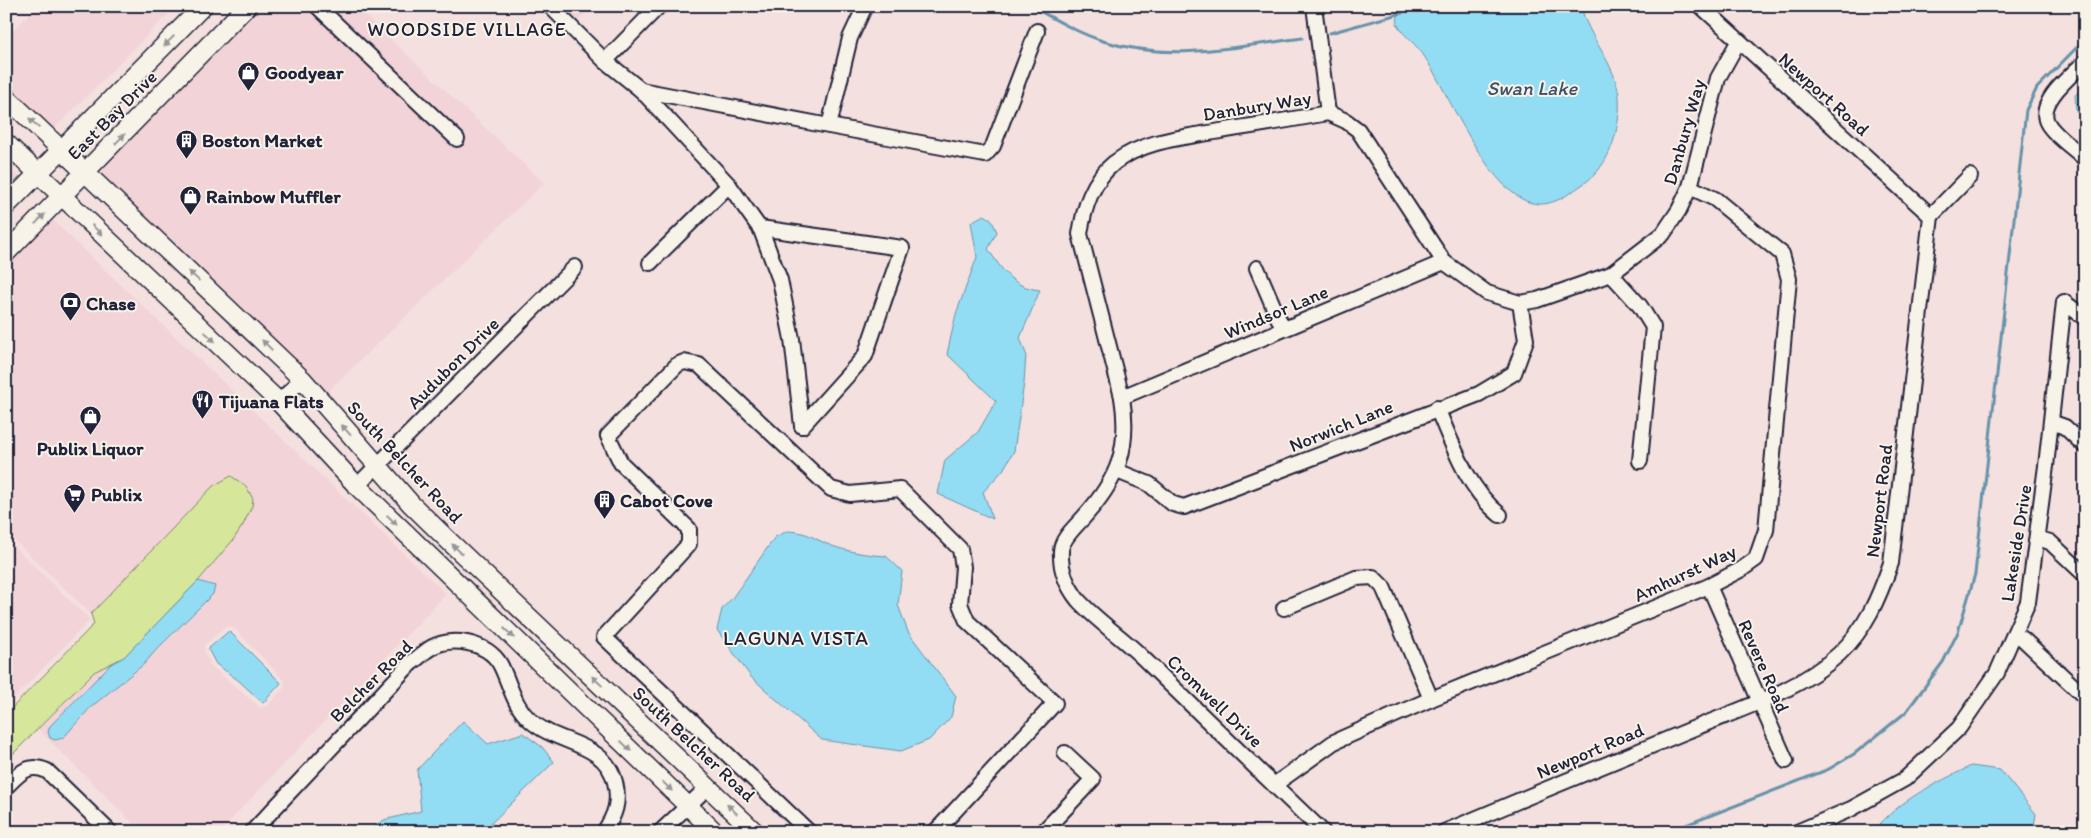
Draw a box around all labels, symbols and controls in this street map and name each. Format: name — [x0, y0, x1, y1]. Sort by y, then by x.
district label: WOODSIDE VILLAGE — [367, 17, 567, 41]
one-way arrow — [163, 35, 175, 47]
street label: Newport Road — [1774, 47, 1874, 141]
shop icon: Goodyear — [237, 60, 261, 91]
place label: Goodyear — [265, 61, 344, 84]
street label: East Bay Drive — [62, 65, 162, 165]
water label: Swan Lake — [1487, 76, 1578, 100]
street label: Danbury Way — [1658, 76, 1710, 188]
street label: Danbury Way — [1201, 86, 1313, 126]
one-way arrow — [28, 117, 40, 129]
building icon: Boston Market — [174, 128, 198, 159]
place label: Boston Market — [202, 129, 323, 152]
one-way arrow — [113, 133, 125, 145]
shop icon: Rainbow Muffler — [178, 184, 202, 215]
place label: Rainbow Muffler — [206, 185, 341, 208]
one-way arrow — [34, 213, 46, 225]
one-way arrow — [91, 224, 103, 236]
one-way arrow — [188, 270, 200, 282]
street label: Windsor Lane — [1221, 280, 1331, 344]
bank icon: Chase — [58, 291, 82, 322]
place label: Chase — [86, 292, 136, 315]
street label: Audubon Drive — [402, 312, 504, 414]
one-way arrow — [203, 331, 215, 343]
one-way arrow — [261, 340, 273, 352]
restaurant icon: Tijuana Flats — [191, 389, 215, 420]
place label: Tijuana Flats — [218, 390, 324, 413]
street label: Norwich Lane — [1286, 395, 1396, 457]
street label: South Belcher Road — [342, 396, 468, 529]
shop icon: Publix Liquor — [78, 405, 102, 436]
one-way arrow — [340, 424, 351, 437]
place label: Publix Liquor — [37, 437, 144, 460]
street label: Newport Road — [1861, 443, 1897, 559]
supermarket icon: Publix — [63, 482, 87, 513]
place label: Publix — [91, 483, 142, 506]
street label: Lakeside Drive — [1995, 483, 2037, 603]
building icon: Cabot Cove — [592, 488, 616, 519]
place label: Cabot Cove — [620, 489, 713, 512]
one-way arrow — [386, 514, 398, 526]
street label: Amhurst Way — [1630, 539, 1740, 607]
one-way arrow — [451, 543, 463, 555]
street label: Revere Road — [1733, 616, 1795, 717]
district label: LAGUNA VISTA — [723, 626, 869, 650]
one-way arrow — [503, 627, 515, 639]
street label: Belcher Road — [325, 635, 417, 727]
street label: Cromwell Drive — [1162, 650, 1268, 752]
one-way arrow — [591, 675, 603, 687]
street label: South Belcher Road — [628, 681, 761, 807]
street label: Newport Road — [1533, 718, 1647, 784]
one-way arrow — [619, 740, 631, 752]
one-way arrow — [661, 780, 673, 792]
one-way arrow — [726, 803, 738, 815]

